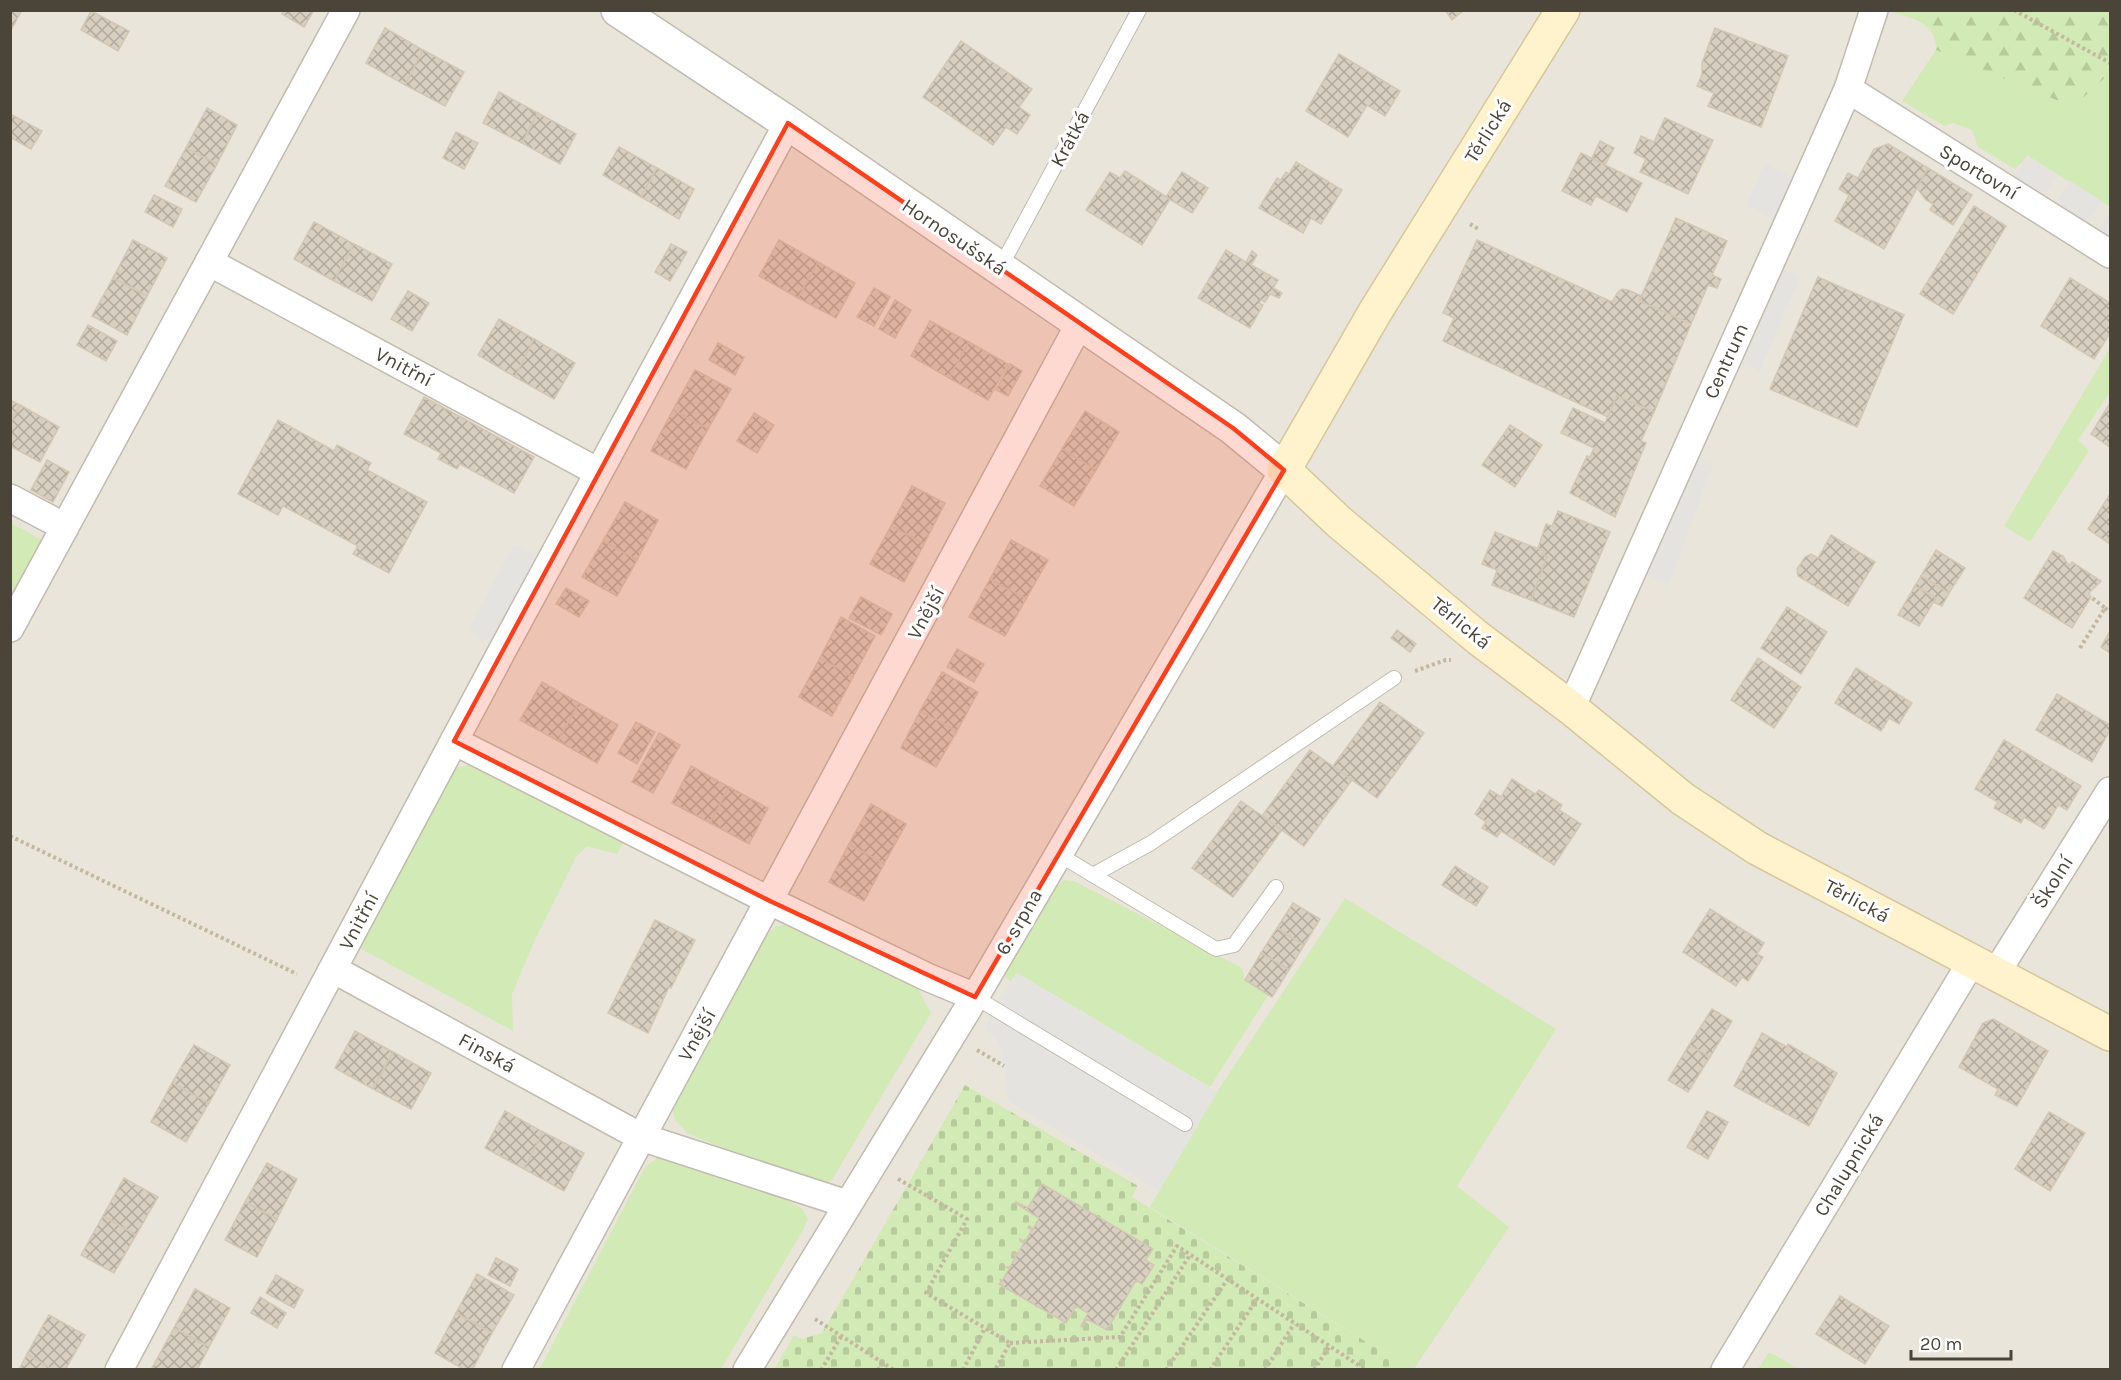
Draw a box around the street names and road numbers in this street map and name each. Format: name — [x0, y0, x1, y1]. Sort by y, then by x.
street label: Těrlická — [1460, 95, 1516, 167]
street label: Krátká — [1046, 107, 1094, 171]
street label: Sportovní — [1935, 139, 2023, 205]
street label: Hornosušská — [898, 194, 1010, 280]
street label: Centrum — [1699, 320, 1753, 402]
street label: Vnitřní — [371, 342, 437, 392]
street label: Vnější — [903, 583, 949, 643]
street label: Těrlická — [1426, 592, 1496, 654]
street label: Školní — [2027, 851, 2078, 913]
street label: Těrlická — [1821, 874, 1893, 928]
street label: 6. srpna — [991, 885, 1047, 959]
street label: Vnitřní — [334, 888, 384, 954]
street label: Vnější — [673, 1005, 721, 1065]
street label: Finská — [455, 1028, 519, 1078]
street label: Chalupnická — [1809, 1110, 1889, 1220]

